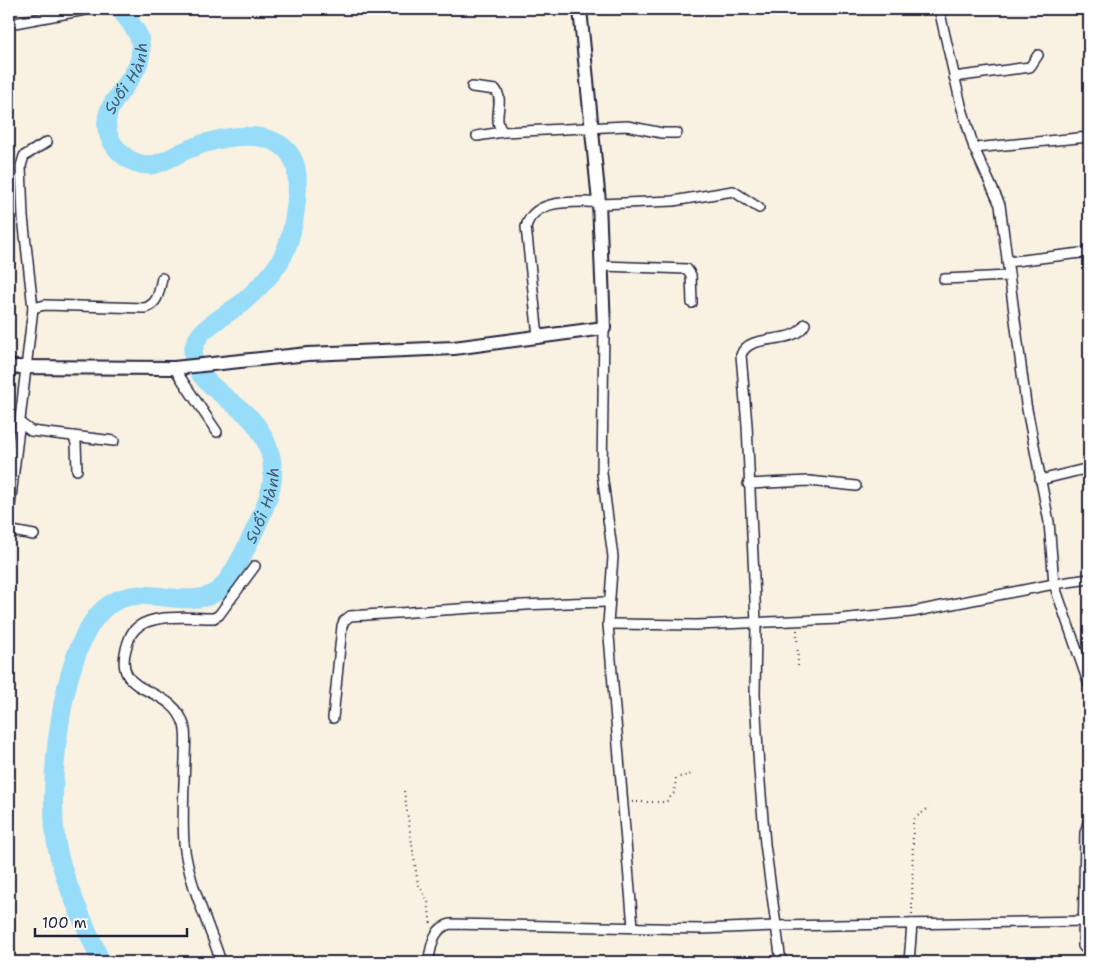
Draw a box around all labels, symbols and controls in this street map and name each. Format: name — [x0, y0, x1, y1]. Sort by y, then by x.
water label: Suối Hành — [99, 42, 152, 117]
water label: Suối Hành — [240, 467, 284, 547]
scale bar — [35, 906, 188, 938]
text: 100 m — [42, 913, 87, 933]

